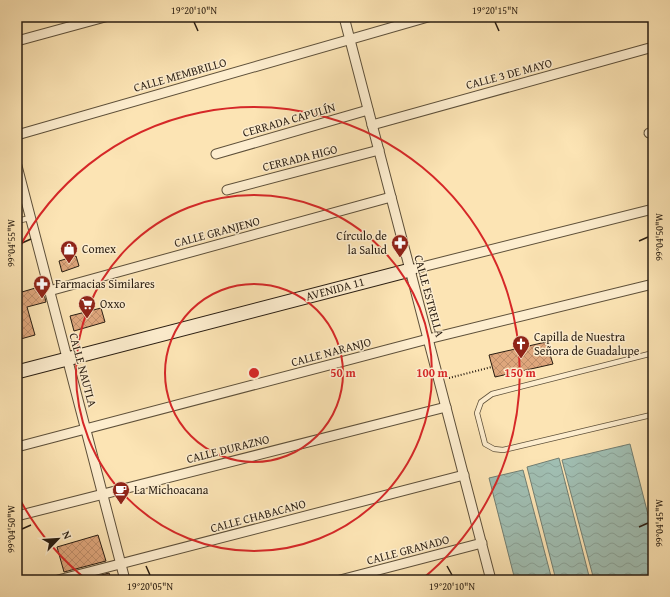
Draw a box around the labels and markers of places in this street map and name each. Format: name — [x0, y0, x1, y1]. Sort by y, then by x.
place label: Círculo de la Salud — [336, 227, 388, 258]
pharmacy icon: Círculo de la Salud — [390, 233, 410, 258]
shop icon: Comex — [59, 239, 79, 264]
place label: Comex — [82, 240, 117, 257]
pharmacy icon: Farmacias Similares — [32, 274, 52, 299]
place label: Farmacias Similares — [55, 275, 155, 292]
supermarket icon: Oxxo — [77, 294, 97, 319]
place label: Oxxo — [100, 295, 125, 312]
place label: Capilla de Nuestra Señora de Guadalupe — [534, 328, 640, 359]
church icon: Capilla de Nuestra Señora de Guadalupe — [511, 334, 531, 359]
centre of rings — [247, 366, 261, 380]
cafe icon: La Michoacana — [111, 480, 131, 505]
place label: La Michoacana — [134, 481, 209, 498]

